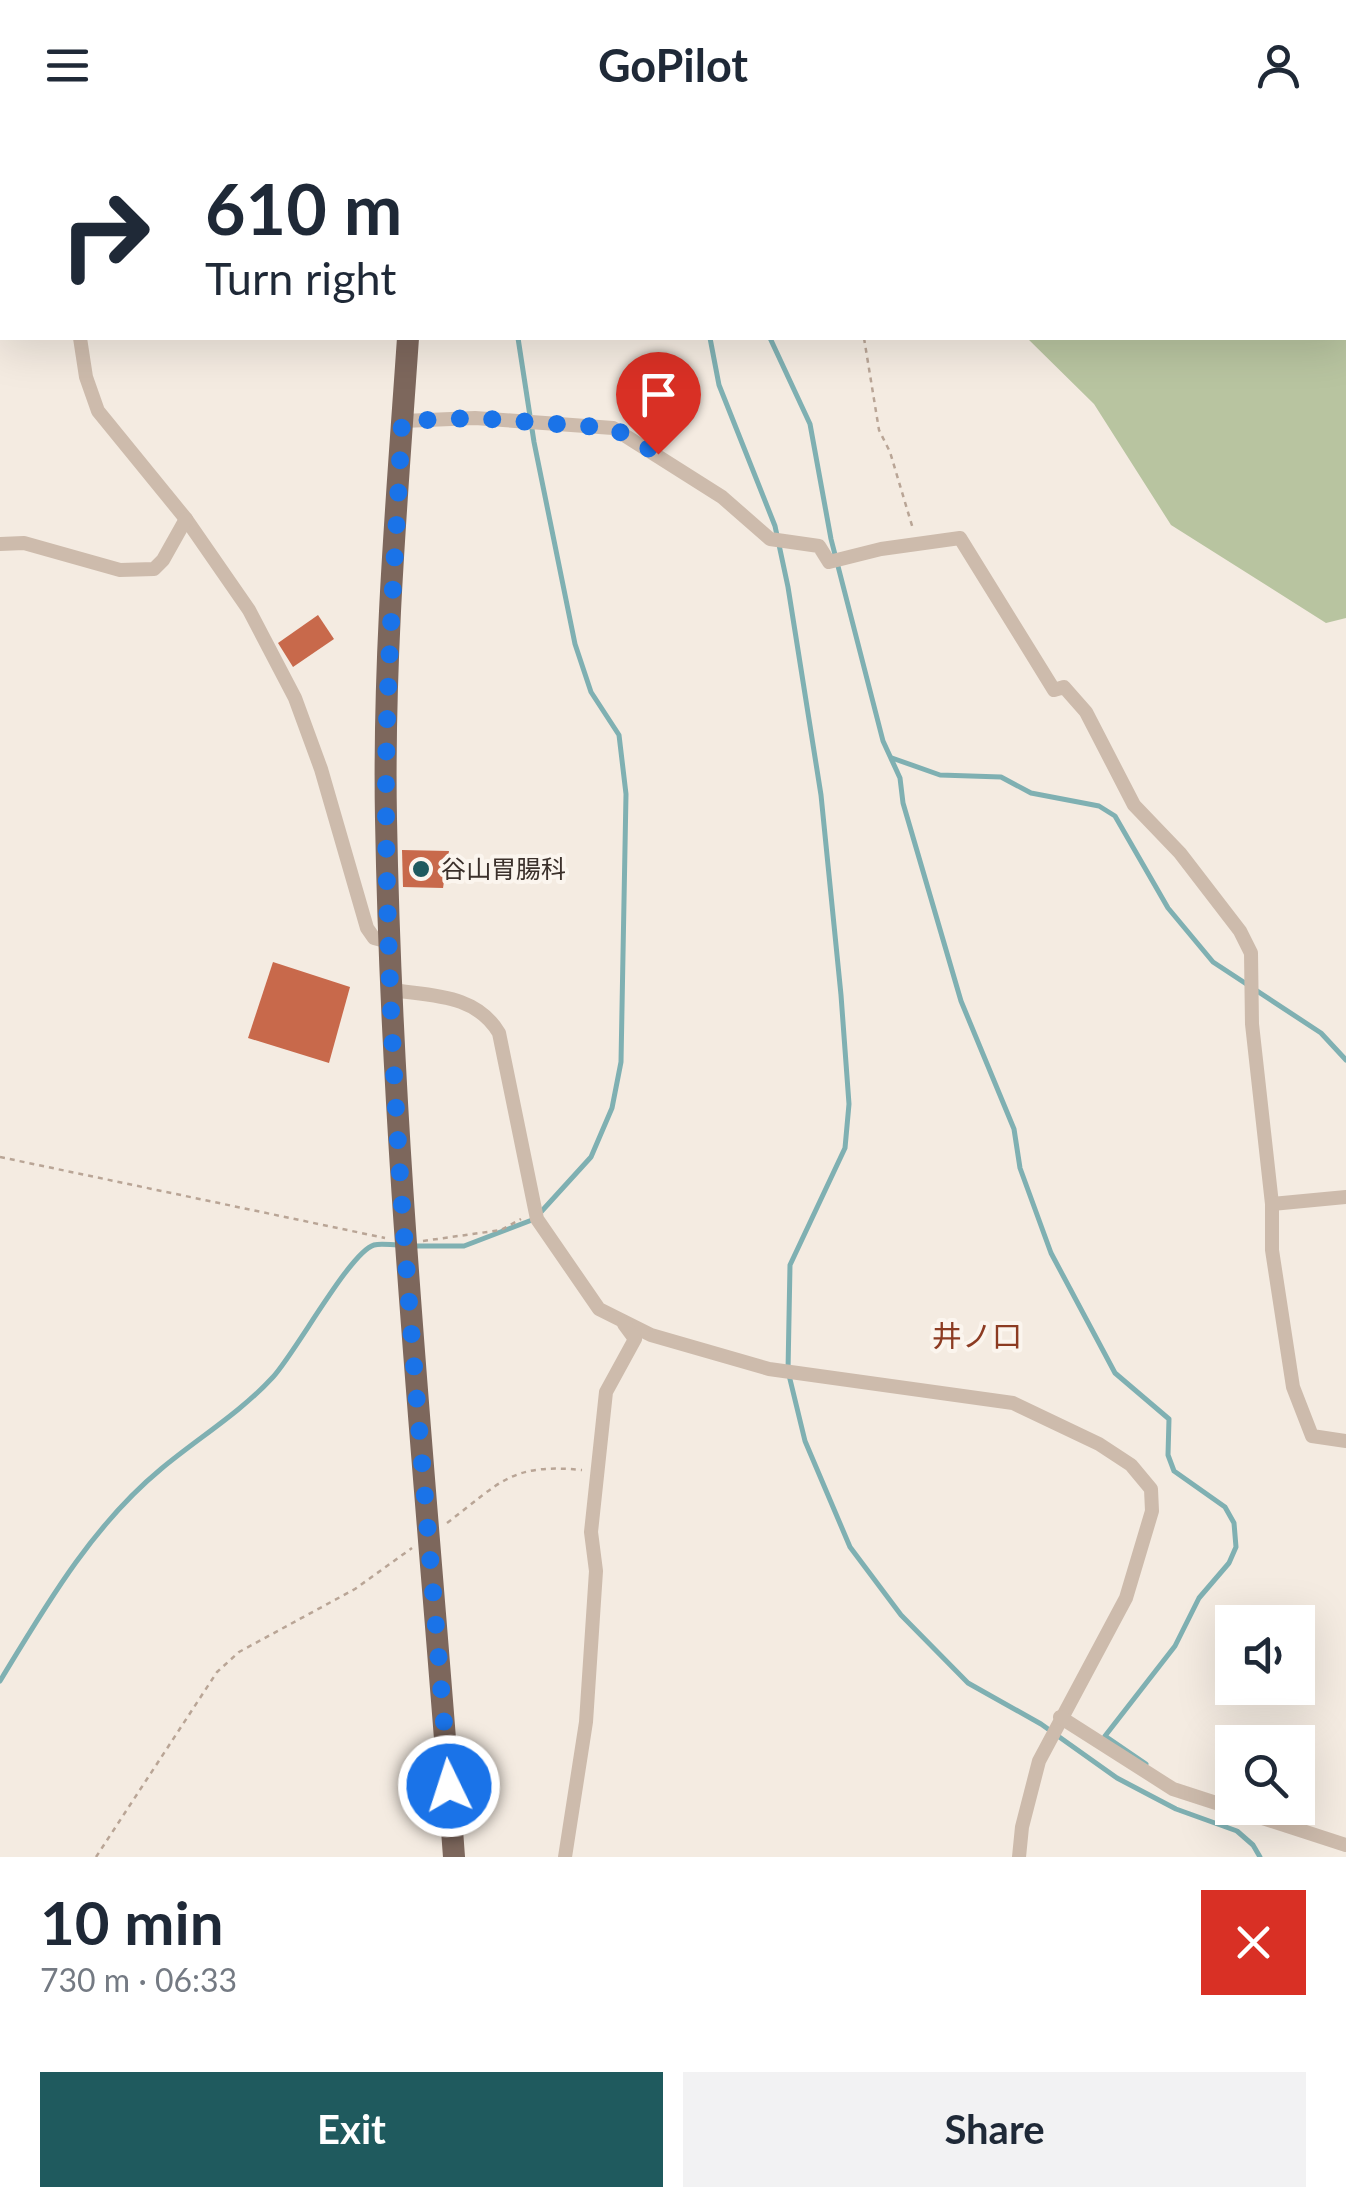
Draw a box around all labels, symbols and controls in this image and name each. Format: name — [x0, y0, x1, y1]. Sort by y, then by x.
icon: menu — [40, 38, 95, 93]
text: GoPilot — [598, 38, 748, 92]
icon: person — [1251, 38, 1306, 93]
text: 610 m — [205, 166, 402, 250]
icon: right — [40, 170, 170, 300]
text: Turn right — [205, 251, 396, 305]
pin — [616, 352, 701, 455]
icon: arrive — [631, 367, 686, 422]
place label: 谷山胃腸科 — [441, 853, 566, 883]
marker: 谷山胃腸科 — [410, 858, 432, 880]
district label: 井ノ口 — [932, 1317, 1022, 1353]
map controls — [1215, 1605, 1315, 1825]
button: sound — [1215, 1605, 1315, 1705]
button: search — [1215, 1725, 1315, 1825]
position arrow — [397, 1734, 501, 1838]
text: 10 min — [40, 1886, 224, 1958]
button: close — [1201, 1890, 1306, 1995]
text: 730 m · 06:33 — [40, 1960, 237, 1999]
button: Exit — [40, 2072, 663, 2187]
button: Share — [683, 2072, 1306, 2187]

